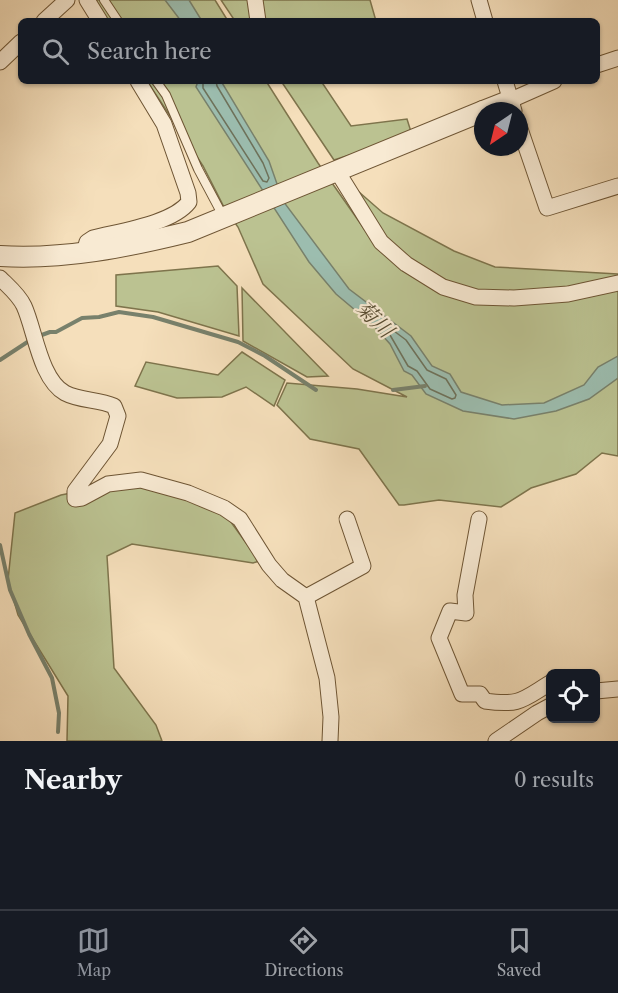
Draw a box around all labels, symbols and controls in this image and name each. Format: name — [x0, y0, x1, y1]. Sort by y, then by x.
search box — [18, 18, 600, 84]
icon: search — [39, 35, 72, 68]
text: Search here — [87, 38, 212, 65]
north arrow — [474, 102, 528, 156]
water label: 菊川 — [351, 295, 400, 344]
map controls — [546, 669, 600, 723]
button: locate — [546, 669, 600, 723]
text: Nearby — [24, 764, 122, 796]
text: 0 results — [514, 768, 594, 792]
tab: Map — [77, 924, 111, 980]
tab: Directions — [264, 924, 343, 980]
tab: Saved — [497, 924, 541, 980]

